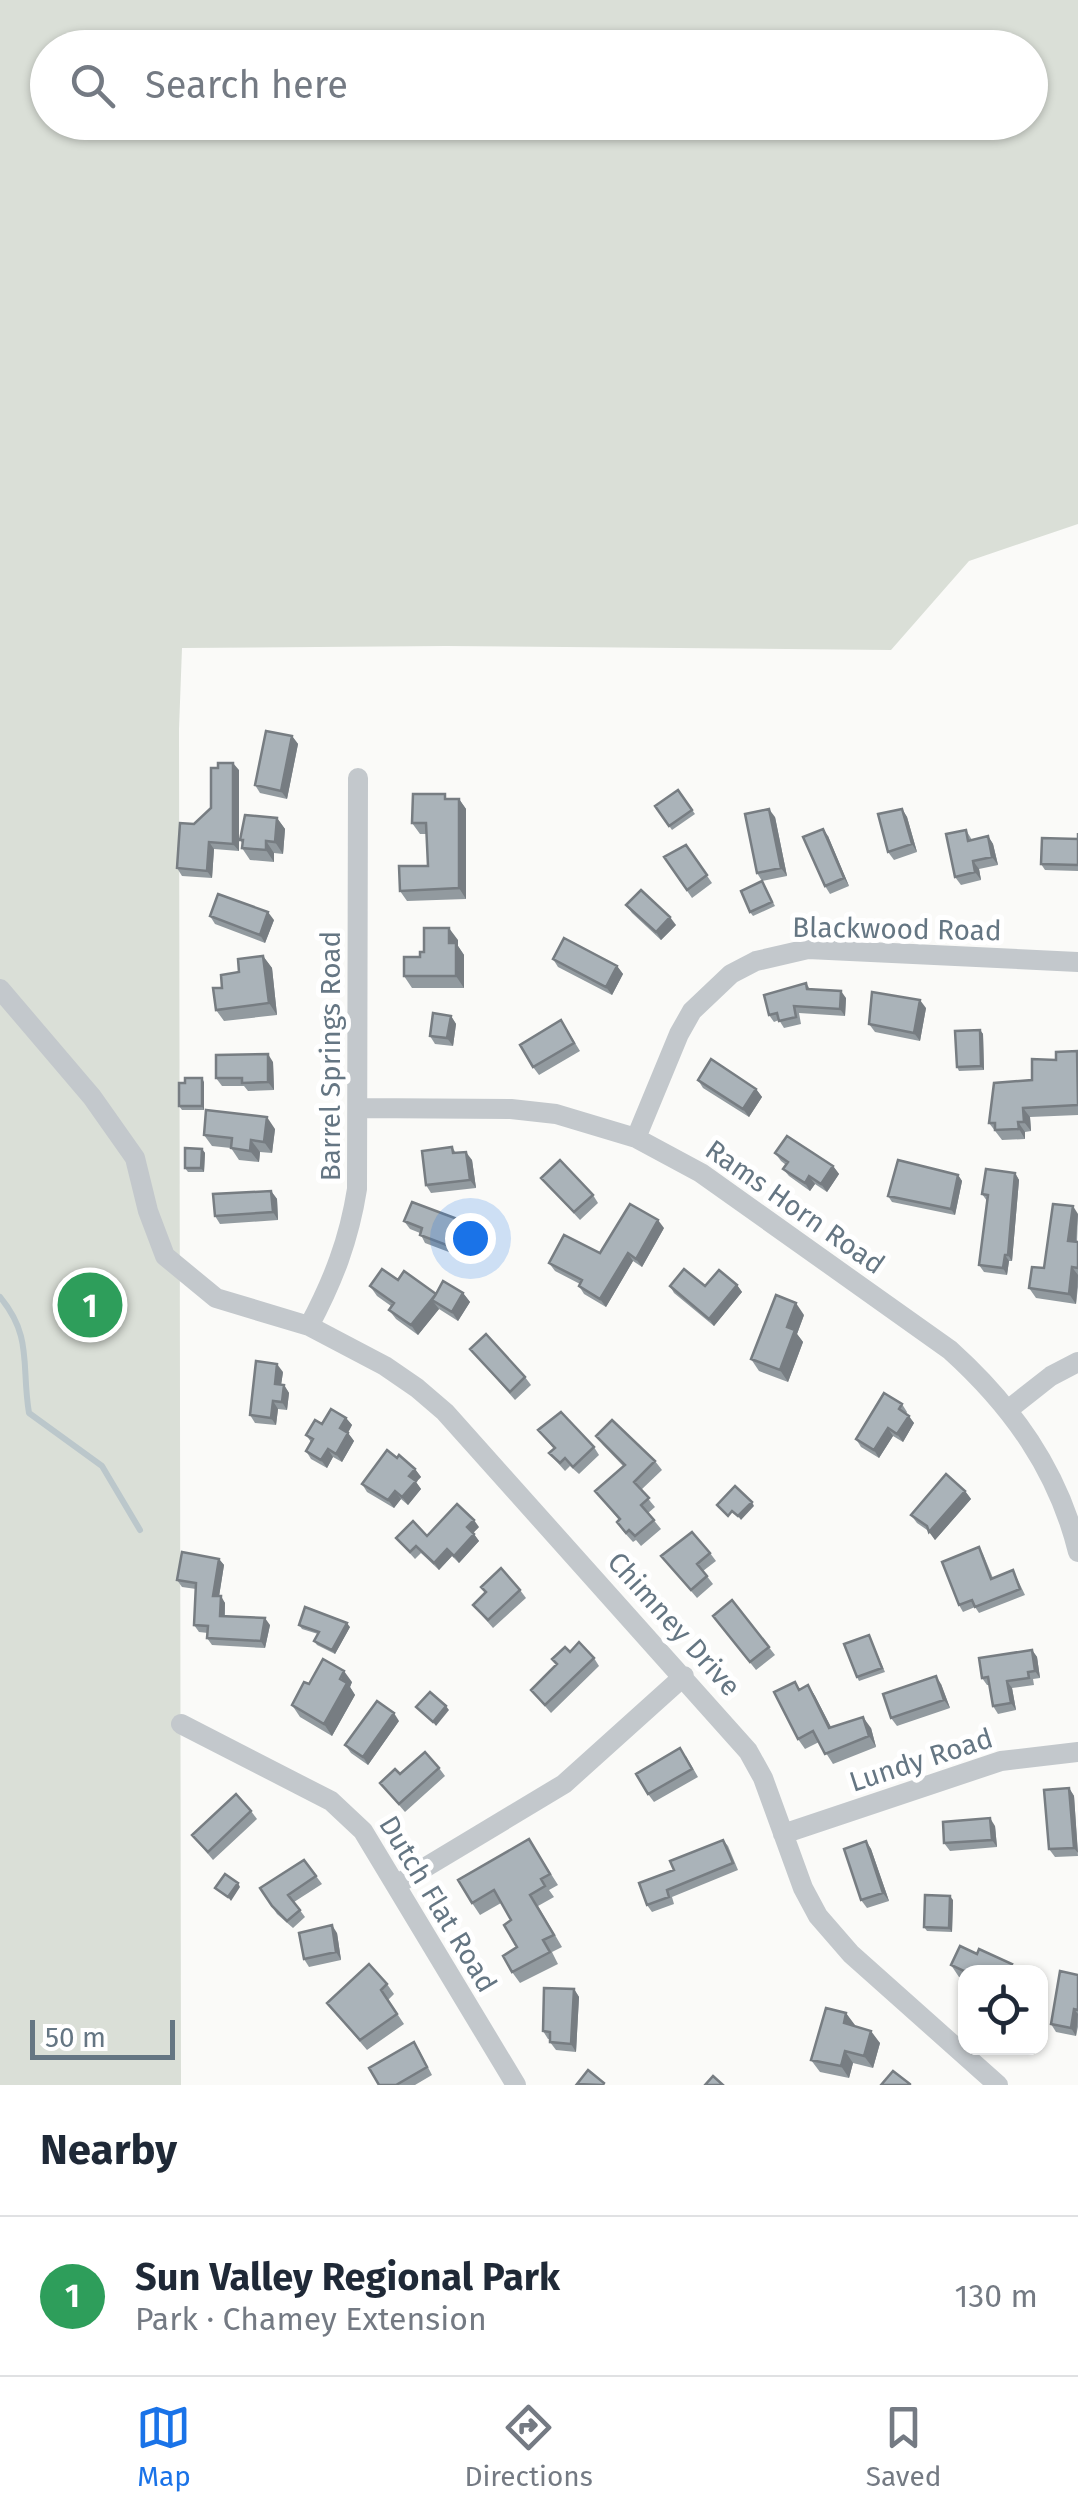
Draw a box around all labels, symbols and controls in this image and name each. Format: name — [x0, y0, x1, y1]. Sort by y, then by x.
search box — [30, 30, 1048, 140]
icon: search — [65, 58, 120, 113]
text: Search here — [145, 62, 348, 108]
street label: Blackwood Road — [792, 911, 1002, 947]
street label: Barrel Springs Road — [314, 931, 347, 1181]
street label: Rams Horn Road — [699, 1133, 891, 1281]
your location — [445, 1213, 496, 1264]
pin: 1 — [58, 1268, 122, 1342]
street label: Chimney Drive — [601, 1545, 747, 1703]
street label: Lundy Road — [845, 1721, 997, 1799]
street label: Dutch Flat Road — [372, 1810, 504, 1998]
map controls — [958, 1965, 1048, 2055]
button: locate — [958, 1965, 1048, 2055]
scale bar — [30, 2015, 175, 2060]
text: 50 m — [45, 2021, 106, 2054]
text: Nearby — [40, 2125, 177, 2175]
text: Sun Valley Regional Park — [135, 2254, 560, 2300]
text: 1 — [65, 2277, 80, 2315]
text: 130 m — [954, 2277, 1038, 2315]
text: Park · Chamey Extension — [135, 2300, 487, 2338]
tab: Map — [136, 2400, 191, 2493]
tab: Directions — [464, 2400, 593, 2493]
tab: Saved — [866, 2400, 942, 2493]

